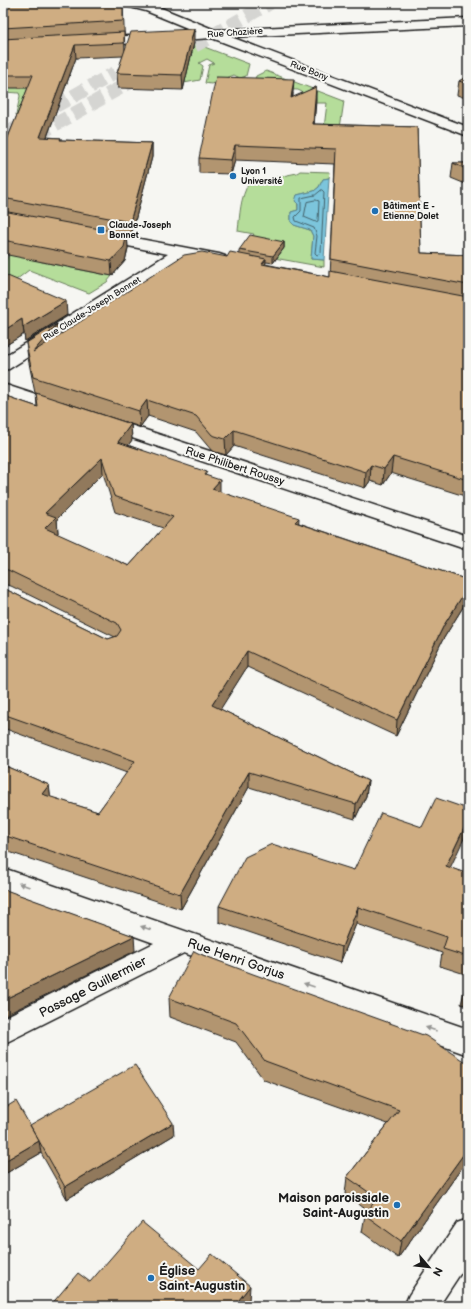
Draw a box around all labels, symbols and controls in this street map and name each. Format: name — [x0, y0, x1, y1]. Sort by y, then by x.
street label: Rue Chazière — [207, 26, 264, 40]
street label: Rue Bony — [289, 59, 330, 84]
place label: Lyon 1 Université — [241, 166, 283, 187]
marker: Lyon 1 Université — [228, 171, 238, 181]
place label: Bâtiment E - Etienne Dolet — [383, 201, 439, 222]
marker: Bâtiment E - Etienne Dolet — [370, 206, 380, 216]
place label: Claude-Joseph Bonnet — [109, 220, 171, 241]
marker: Claude-Joseph Bonnet — [96, 225, 106, 235]
street label: Rue Claude-Joseph Bonnet — [41, 274, 143, 344]
street label: Rue Philibert Roussy — [184, 444, 286, 488]
one-way arrow — [17, 882, 29, 888]
one-way arrow — [140, 925, 152, 931]
street label: Rue Henri Gorjus — [185, 935, 287, 983]
street label: Passage Guillermier — [37, 953, 150, 1021]
one-way arrow — [302, 982, 314, 988]
one-way arrow — [425, 1025, 437, 1031]
place label: Maison paroissiale Saint-Augustin — [278, 1190, 390, 1221]
marker: Maison paroissiale Saint-Augustin — [392, 1200, 402, 1210]
north arrow — [409, 1247, 449, 1287]
place label: Église Saint-Augustin — [159, 1262, 245, 1294]
text: N — [430, 1265, 445, 1278]
marker: Église Saint-Augustin — [146, 1273, 156, 1283]

